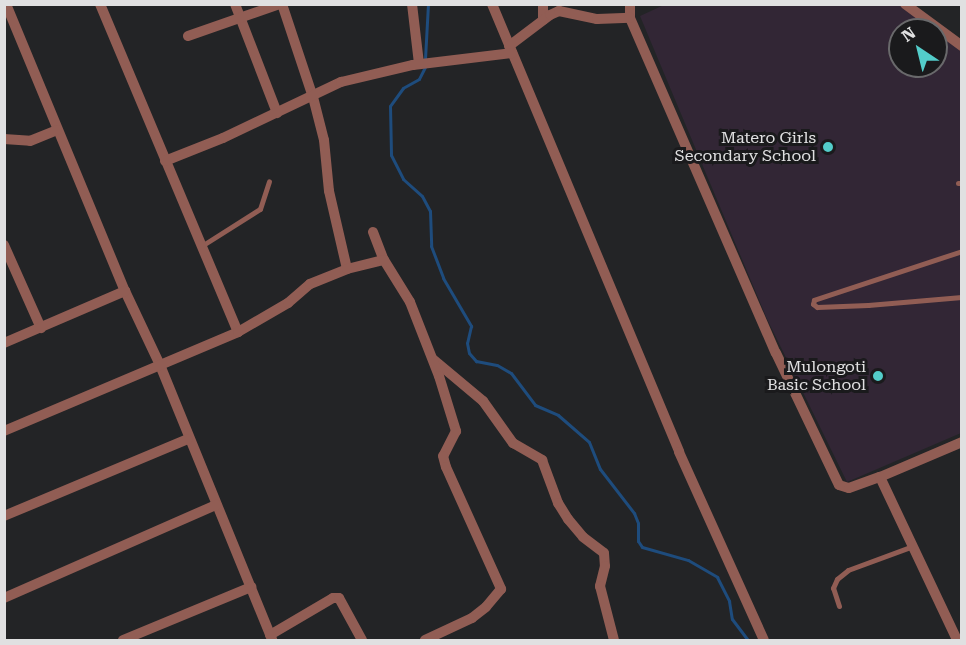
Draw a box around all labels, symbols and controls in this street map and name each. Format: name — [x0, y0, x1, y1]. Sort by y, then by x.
north arrow — [888, 18, 948, 78]
text: N — [898, 23, 919, 46]
place label: Matero Girls Secondary School — [674, 128, 816, 166]
marker: Matero Girls Secondary School — [821, 140, 835, 154]
place label: Mulongoti Basic School — [767, 357, 866, 395]
marker: Mulongoti Basic School — [871, 369, 885, 383]

